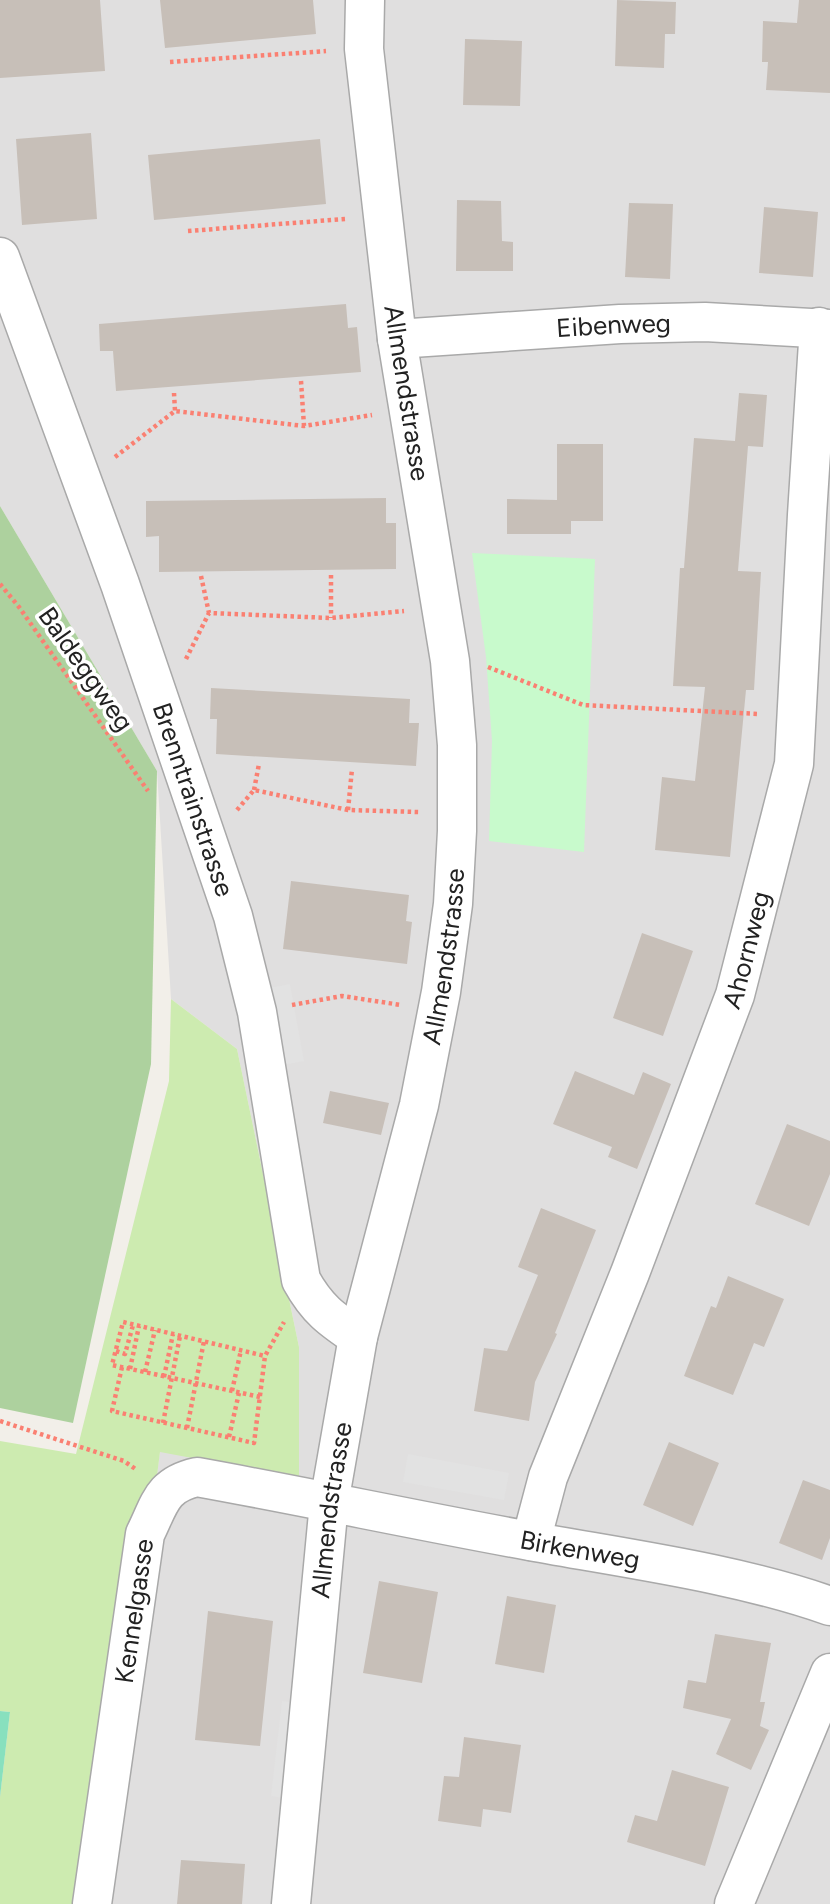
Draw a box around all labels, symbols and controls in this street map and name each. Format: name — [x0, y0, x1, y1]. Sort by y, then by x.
street label: Allmendstrasse — [377, 303, 437, 483]
street label: Eibenweg — [555, 307, 671, 344]
street label: Baldeggweg — [31, 601, 141, 737]
street label: Brenntrainstrasse — [146, 698, 241, 901]
street label: Allmendstrasse — [415, 867, 471, 1047]
street label: Ahornweg — [715, 888, 777, 1013]
street label: Allmendstrasse — [304, 1419, 359, 1600]
street label: Birkenweg — [517, 1523, 642, 1576]
street label: Kennelgasse — [108, 1537, 160, 1685]

